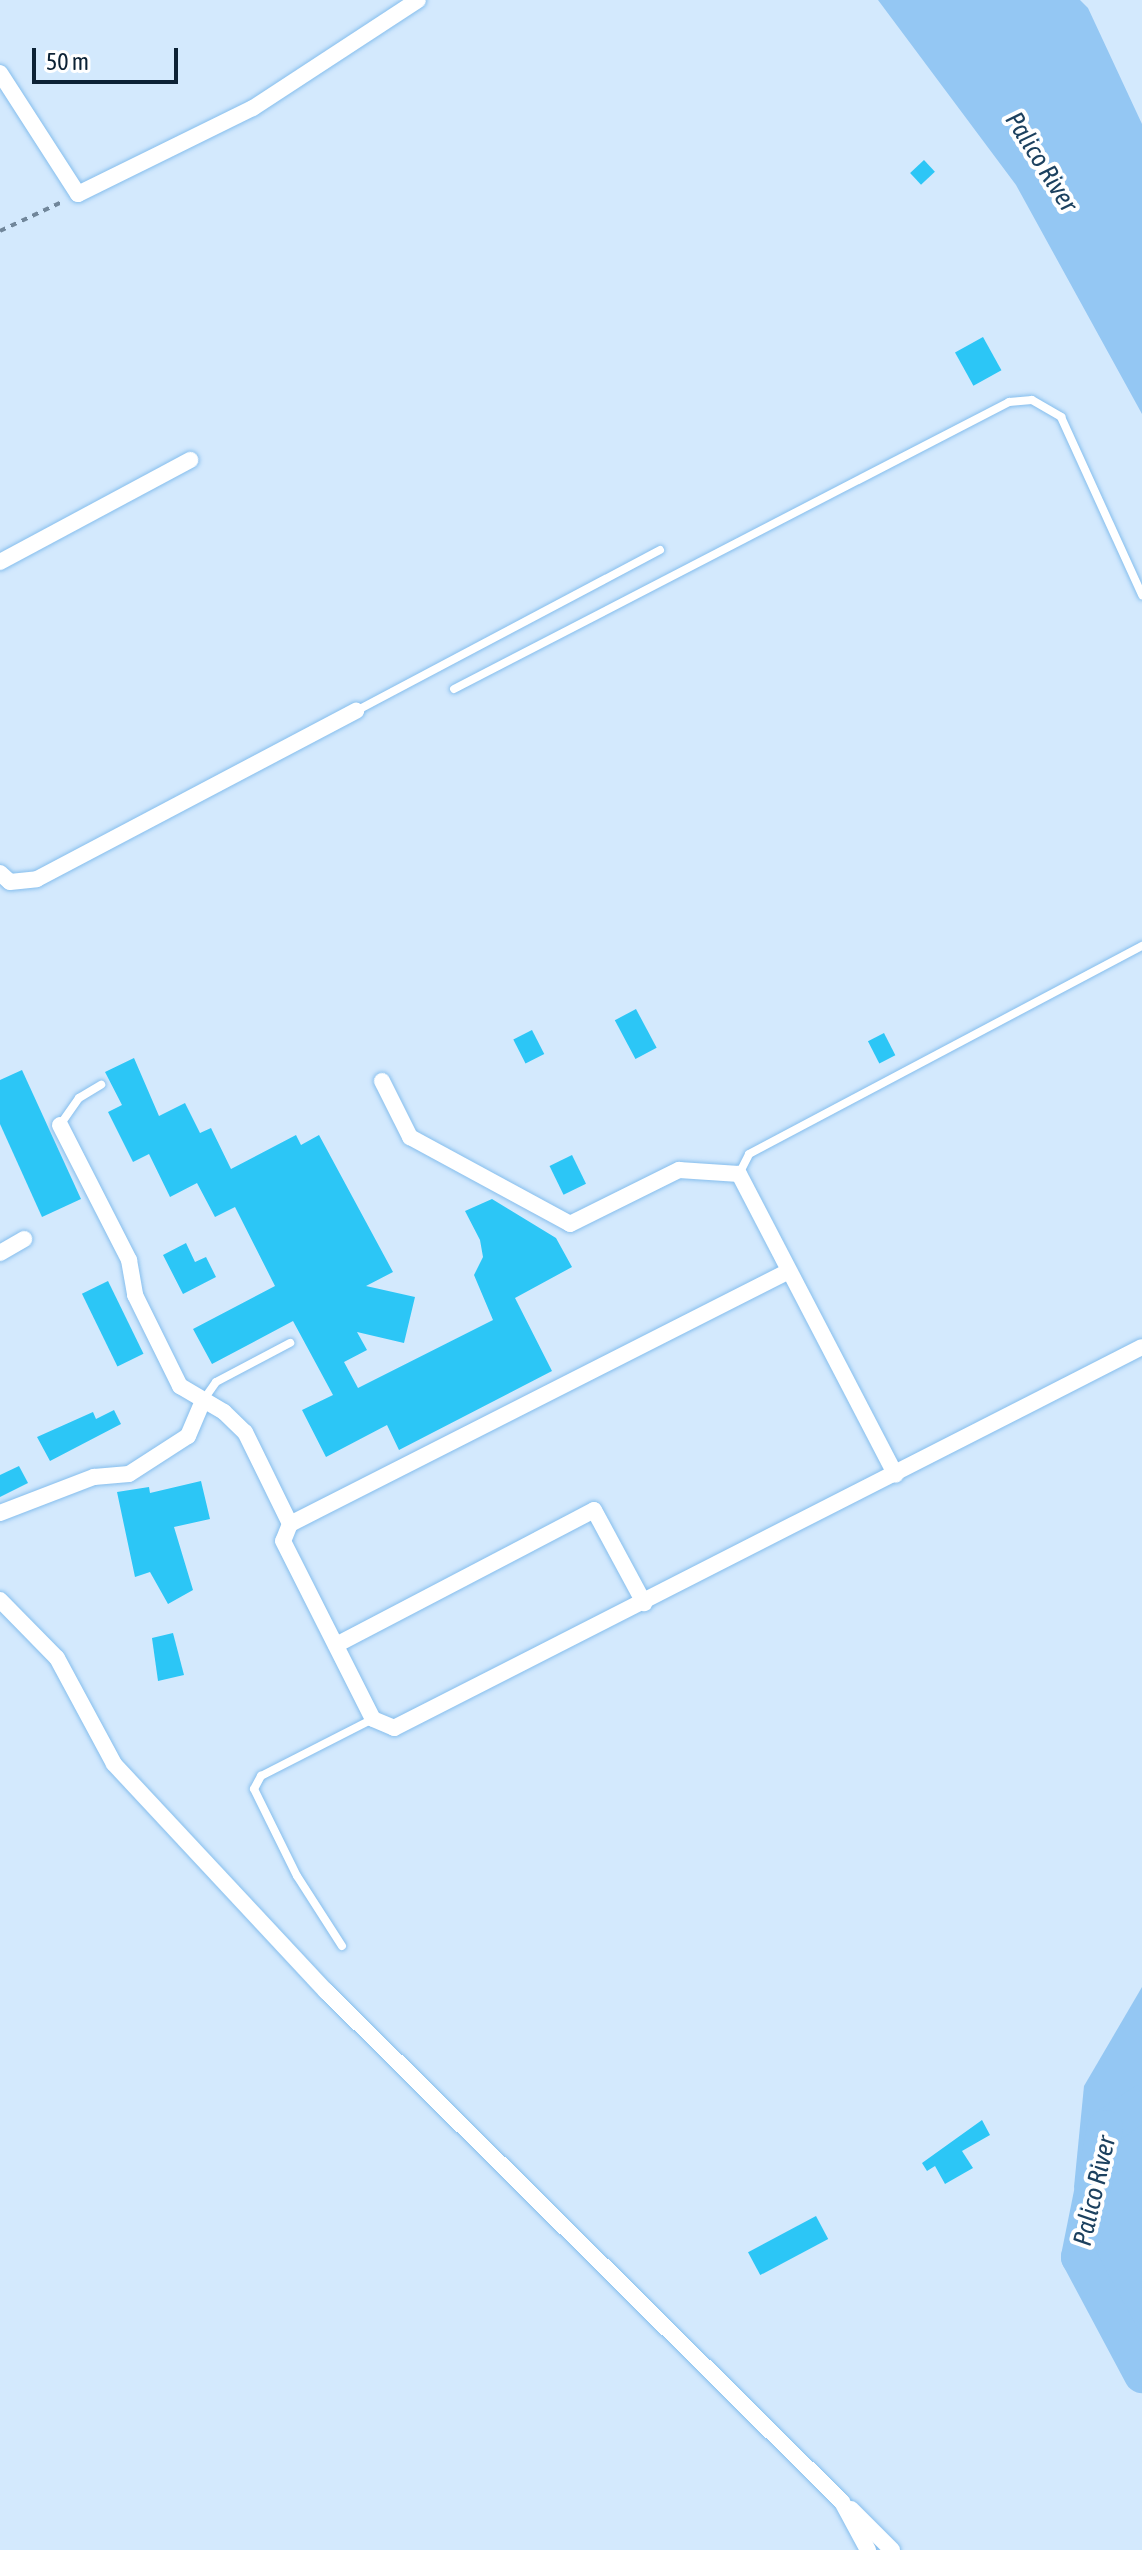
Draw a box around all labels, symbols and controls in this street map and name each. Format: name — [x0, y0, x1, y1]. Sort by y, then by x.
scale bar — [36, 32, 182, 82]
text: 50 m — [46, 48, 89, 75]
water label: Palico River — [998, 106, 1084, 218]
water label: Palico River — [1067, 2133, 1123, 2249]

